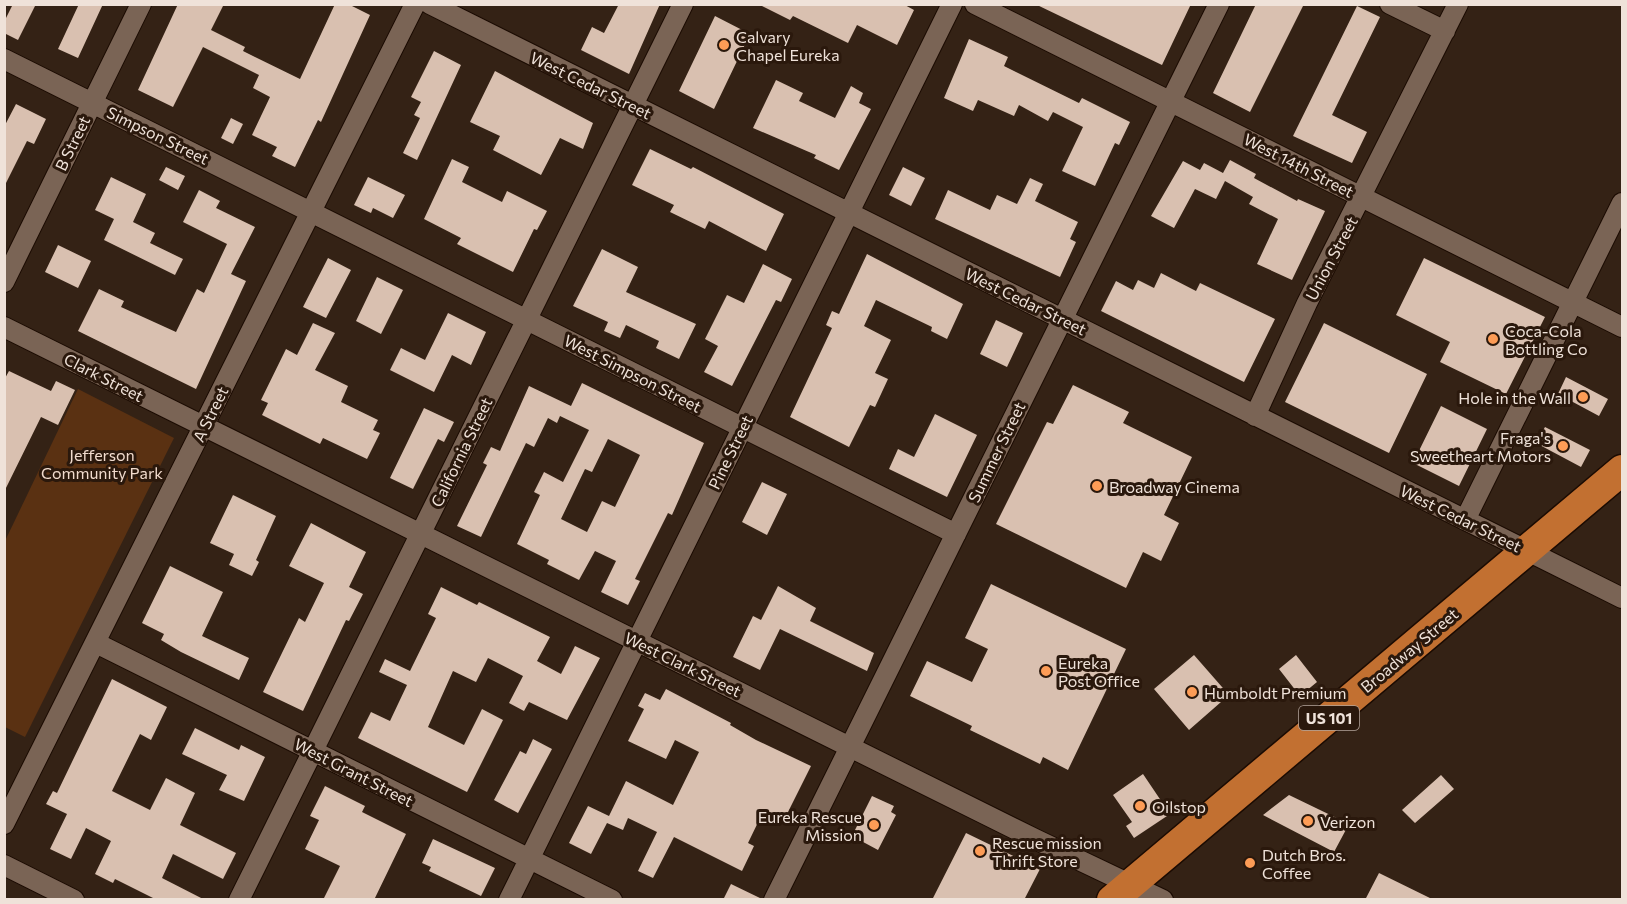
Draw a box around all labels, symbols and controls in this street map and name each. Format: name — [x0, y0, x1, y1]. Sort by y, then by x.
place label: Calvary Chapel Eureka — [736, 27, 840, 64]
marker: Calvary Chapel Eureka — [717, 38, 731, 52]
street label: West Cedar Street — [527, 47, 655, 123]
street label: Simpson Street — [104, 102, 212, 168]
street label: B Street — [51, 112, 94, 174]
street label: West 14th Street — [1241, 129, 1358, 201]
street label: Union Street — [1301, 213, 1361, 303]
street label: West Cedar Street — [962, 263, 1090, 339]
place label: Coca-Cola Bottling Co — [1505, 321, 1588, 358]
street label: West Simpson Street — [561, 330, 705, 416]
marker: Coca-Cola Bottling Co — [1486, 332, 1500, 346]
street label: Clark Street — [61, 349, 147, 405]
street label: A Street — [188, 383, 232, 445]
place label: Hole in the Wall — [1458, 388, 1571, 407]
marker: Hole in the Wall — [1576, 390, 1590, 404]
street label: California Street — [426, 394, 496, 510]
street label: Summer Street — [963, 398, 1029, 505]
street label: Pine Street — [704, 411, 756, 492]
place label: Fraga's Sweetheart Motors — [1410, 428, 1551, 465]
marker: Fraga's Sweetheart Motors — [1556, 439, 1570, 453]
park label: Jefferson Community Park — [41, 445, 163, 482]
place label: Broadway Cinema — [1109, 477, 1240, 496]
marker: Broadway Cinema — [1090, 479, 1104, 493]
street label: West Cedar Street — [1397, 480, 1525, 556]
street label: Broadway Street — [1357, 604, 1462, 696]
street label: West Clark Street — [622, 628, 745, 701]
place label: Eureka Post Office — [1058, 653, 1140, 690]
marker: Eureka Post Office — [1039, 664, 1053, 678]
place label: Humboldt Premium — [1204, 683, 1346, 702]
marker: Humboldt Premium — [1185, 685, 1199, 699]
road number: US 101 — [1299, 706, 1359, 730]
street label: West Grant Street — [291, 734, 417, 810]
place label: Oilstop — [1152, 797, 1206, 816]
marker: Oilstop — [1133, 799, 1147, 813]
place label: Eureka Rescue Mission — [758, 807, 862, 844]
place label: Verizon — [1320, 812, 1375, 831]
marker: Verizon — [1301, 814, 1315, 828]
marker: Eureka Rescue Mission — [867, 818, 881, 832]
place label: Rescue mission Thrift Store — [992, 833, 1102, 870]
marker: Rescue mission Thrift Store — [973, 844, 987, 858]
place label: Dutch Bros. Coffee — [1262, 845, 1346, 882]
marker: Dutch Bros. Coffee — [1243, 856, 1257, 870]

